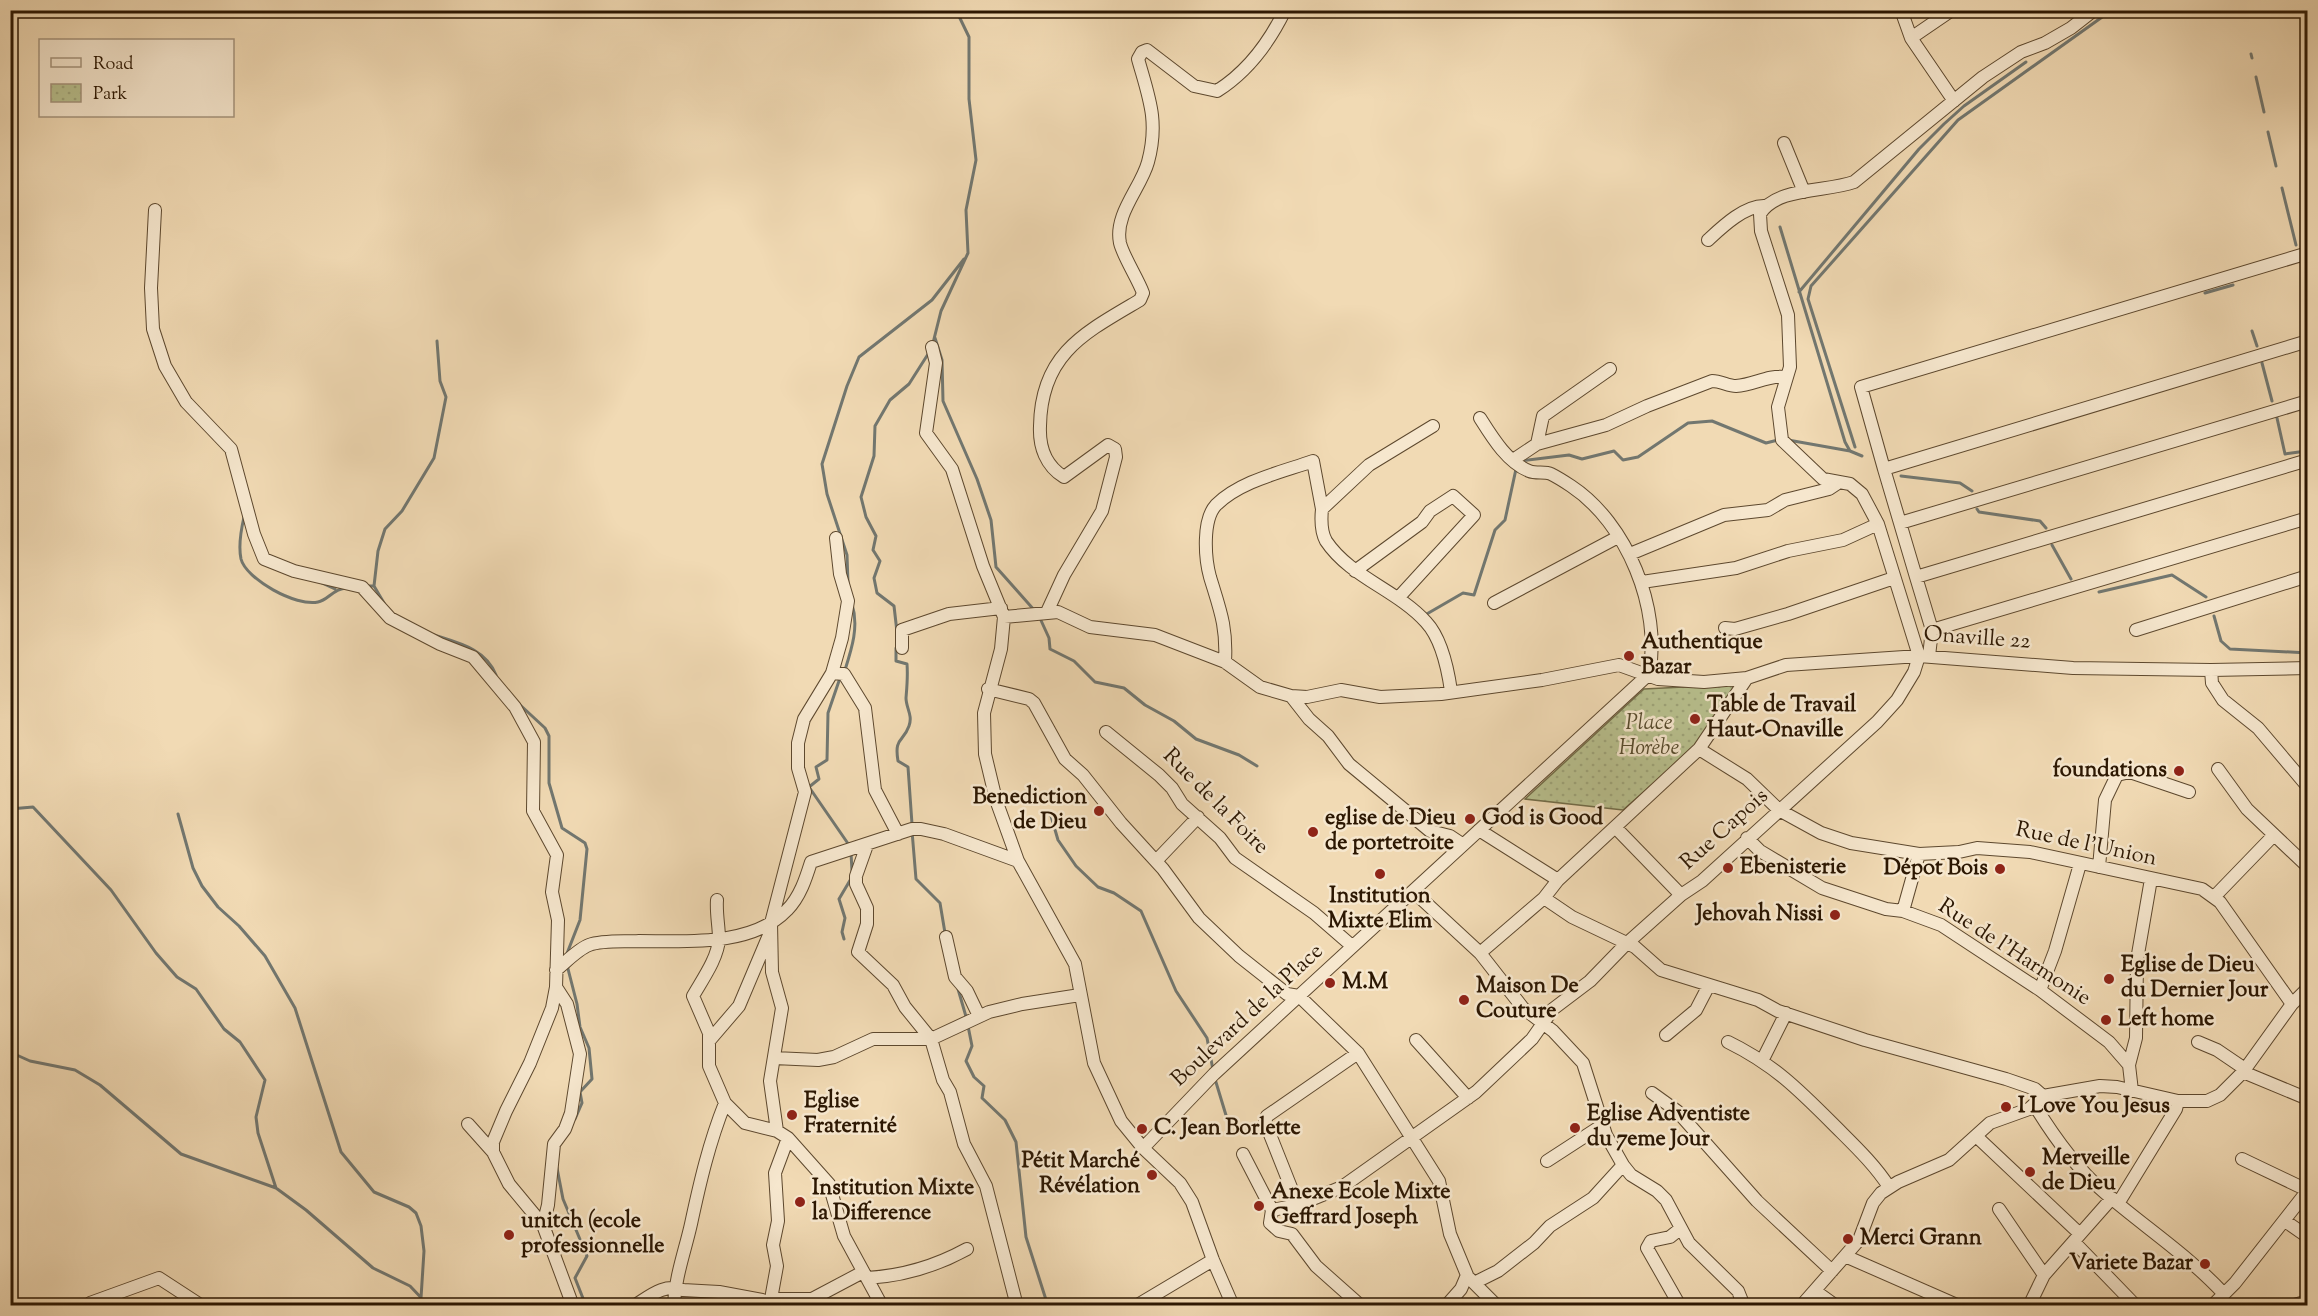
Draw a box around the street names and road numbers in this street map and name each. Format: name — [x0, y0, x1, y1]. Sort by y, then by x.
street label: Onaville 22 — [1923, 619, 2031, 659]
street label: Rue de la Foire — [1154, 741, 1276, 863]
street label: Rue Capois — [1674, 782, 1776, 878]
street label: Rue de l'Union — [2012, 814, 2160, 876]
street label: Rue de l'Harmonie — [1931, 892, 2097, 1014]
street label: Boulevard de la Place — [1165, 937, 1331, 1095]

